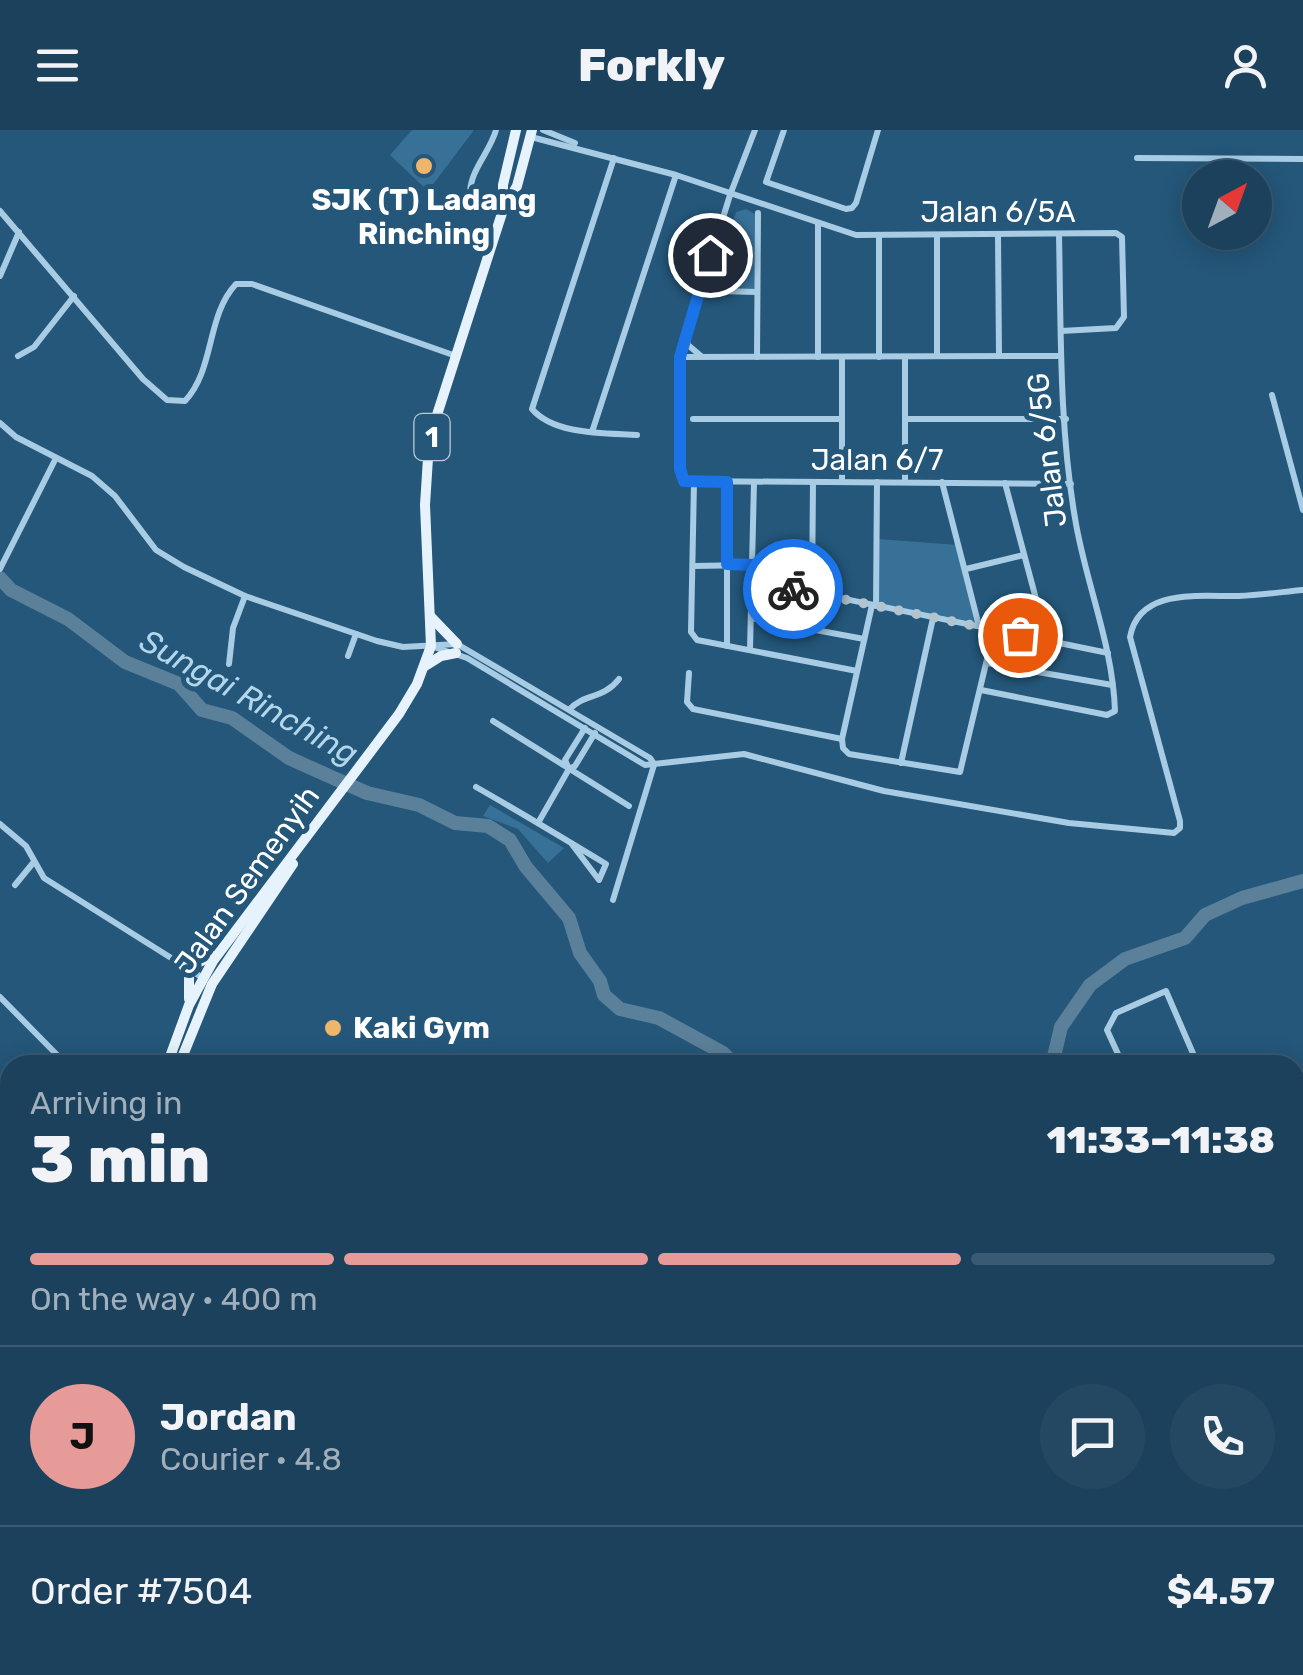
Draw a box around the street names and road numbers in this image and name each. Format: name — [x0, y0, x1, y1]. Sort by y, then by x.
street label: Jalan 6/5A — [920, 194, 1076, 230]
street label: Jalan 6/5G — [1020, 371, 1074, 529]
road number: 1 — [414, 414, 450, 460]
street label: Jalan 6/7 — [811, 442, 943, 478]
street label: Jalan Semenyih — [167, 779, 327, 981]

